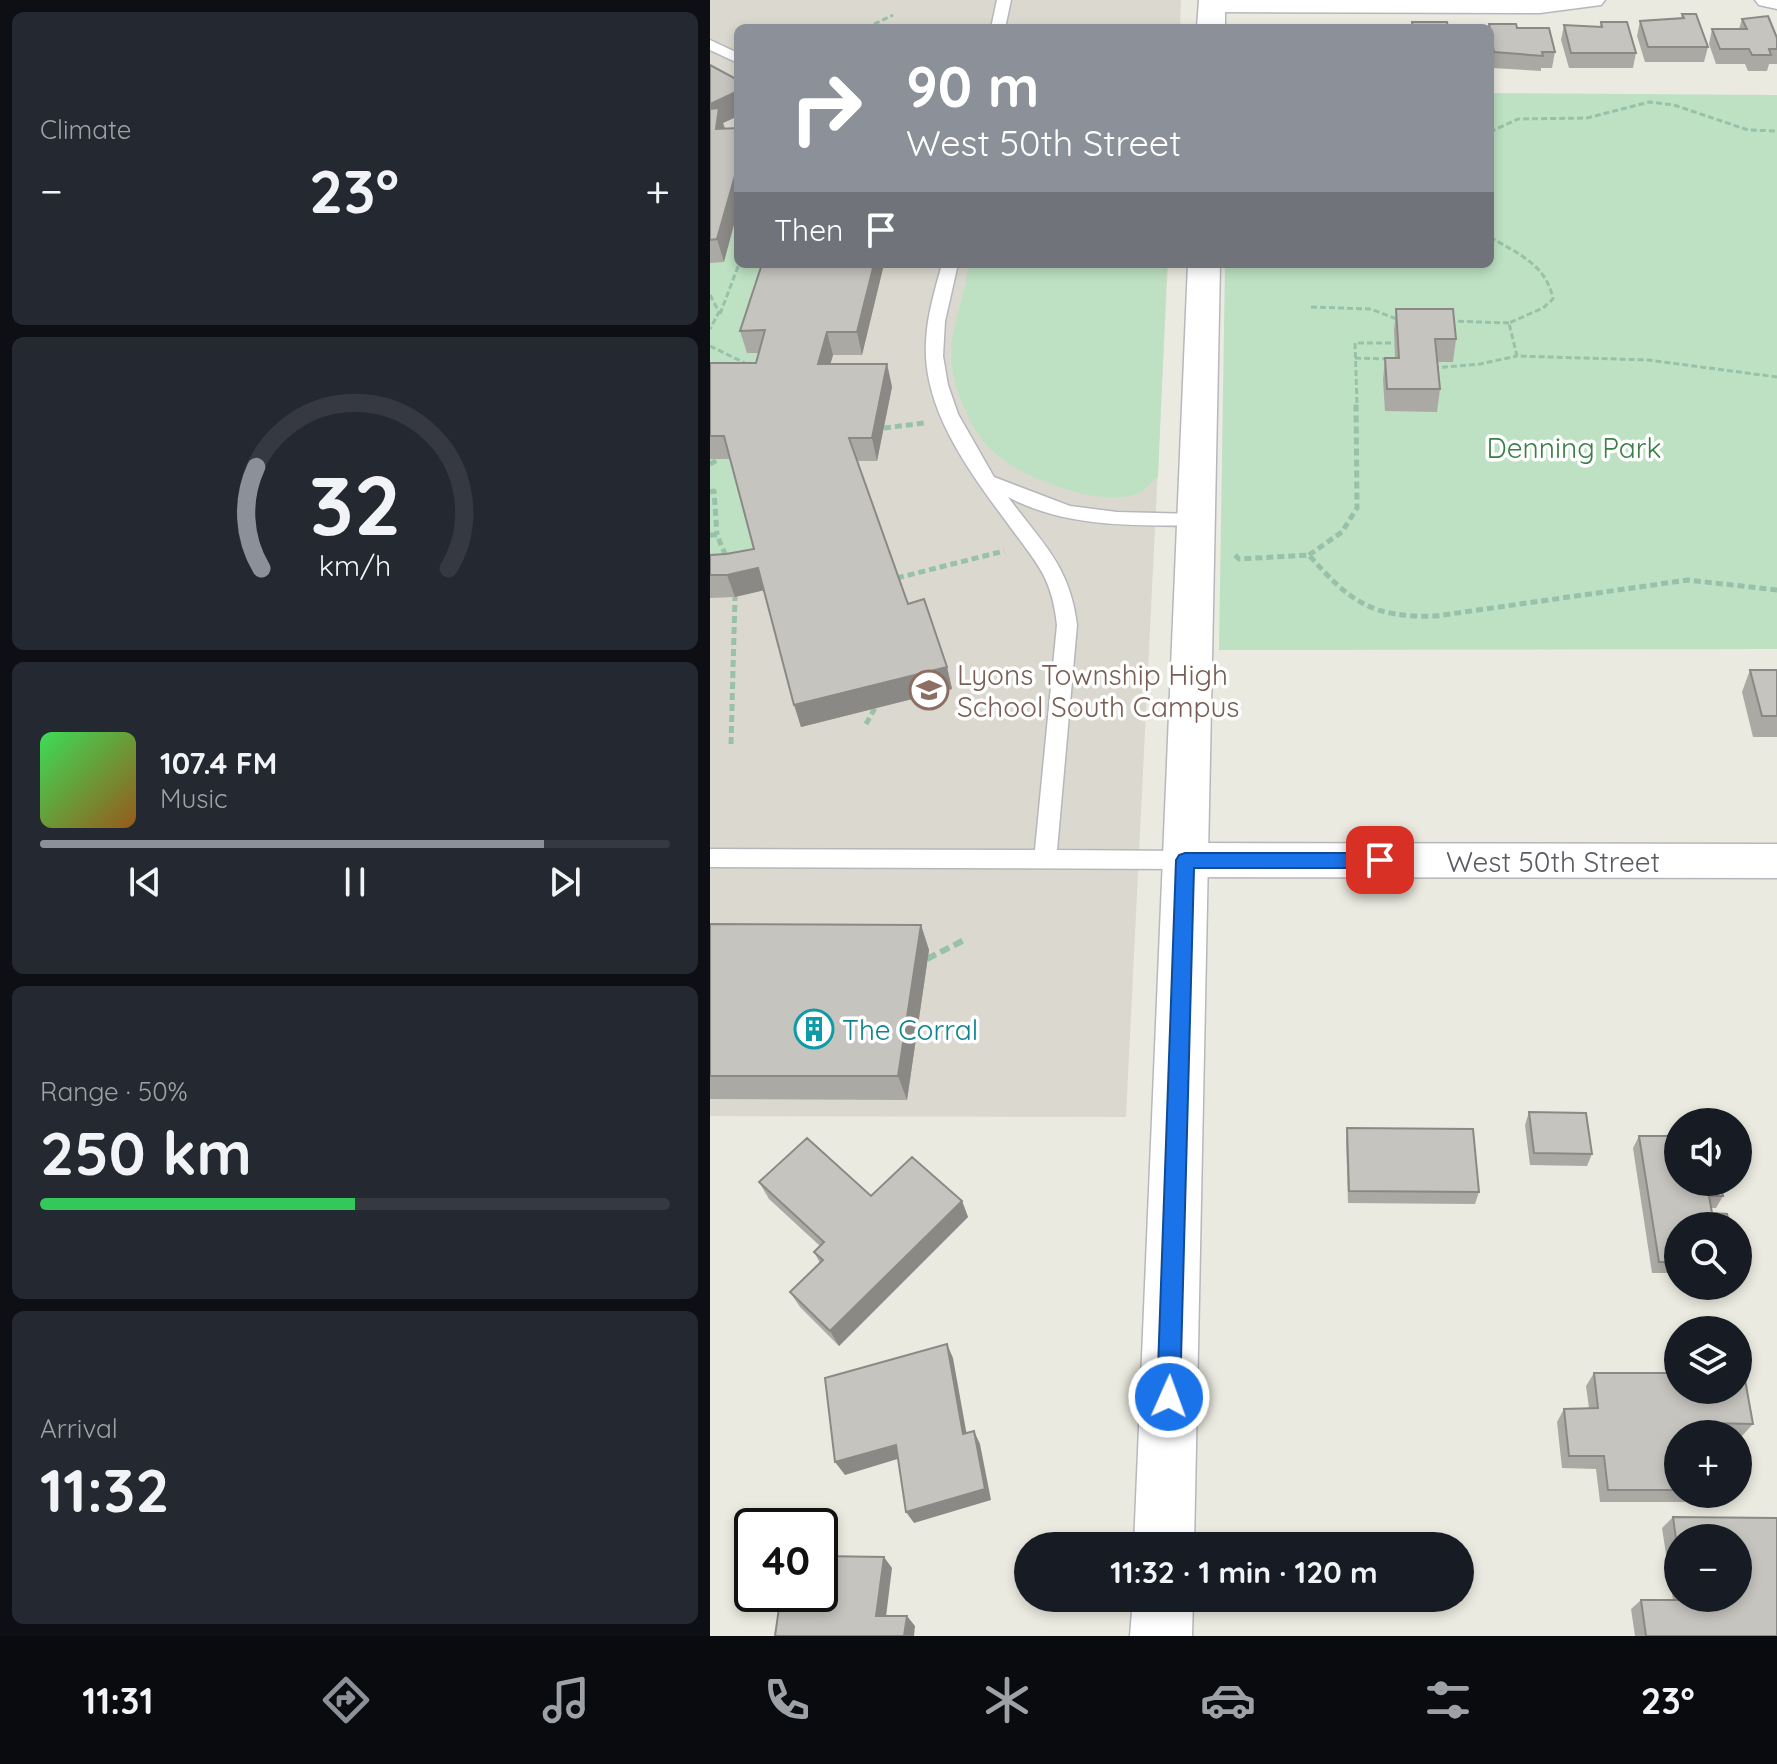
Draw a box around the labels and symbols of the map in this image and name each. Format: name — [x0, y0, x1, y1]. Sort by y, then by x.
park label: Denning Park — [1486, 430, 1662, 465]
place label: Lyons Township High School South Campus — [957, 657, 1240, 724]
school or university icon: Lyons Township High School South Campus — [908, 669, 950, 711]
pin — [1346, 826, 1414, 894]
street label: West 50th Street — [1446, 844, 1660, 879]
building icon: The Corral — [793, 1008, 835, 1050]
place label: The Corral — [842, 1012, 978, 1047]
position arrow — [1127, 1355, 1211, 1439]
speed limit sign: 40 — [734, 1508, 838, 1612]

